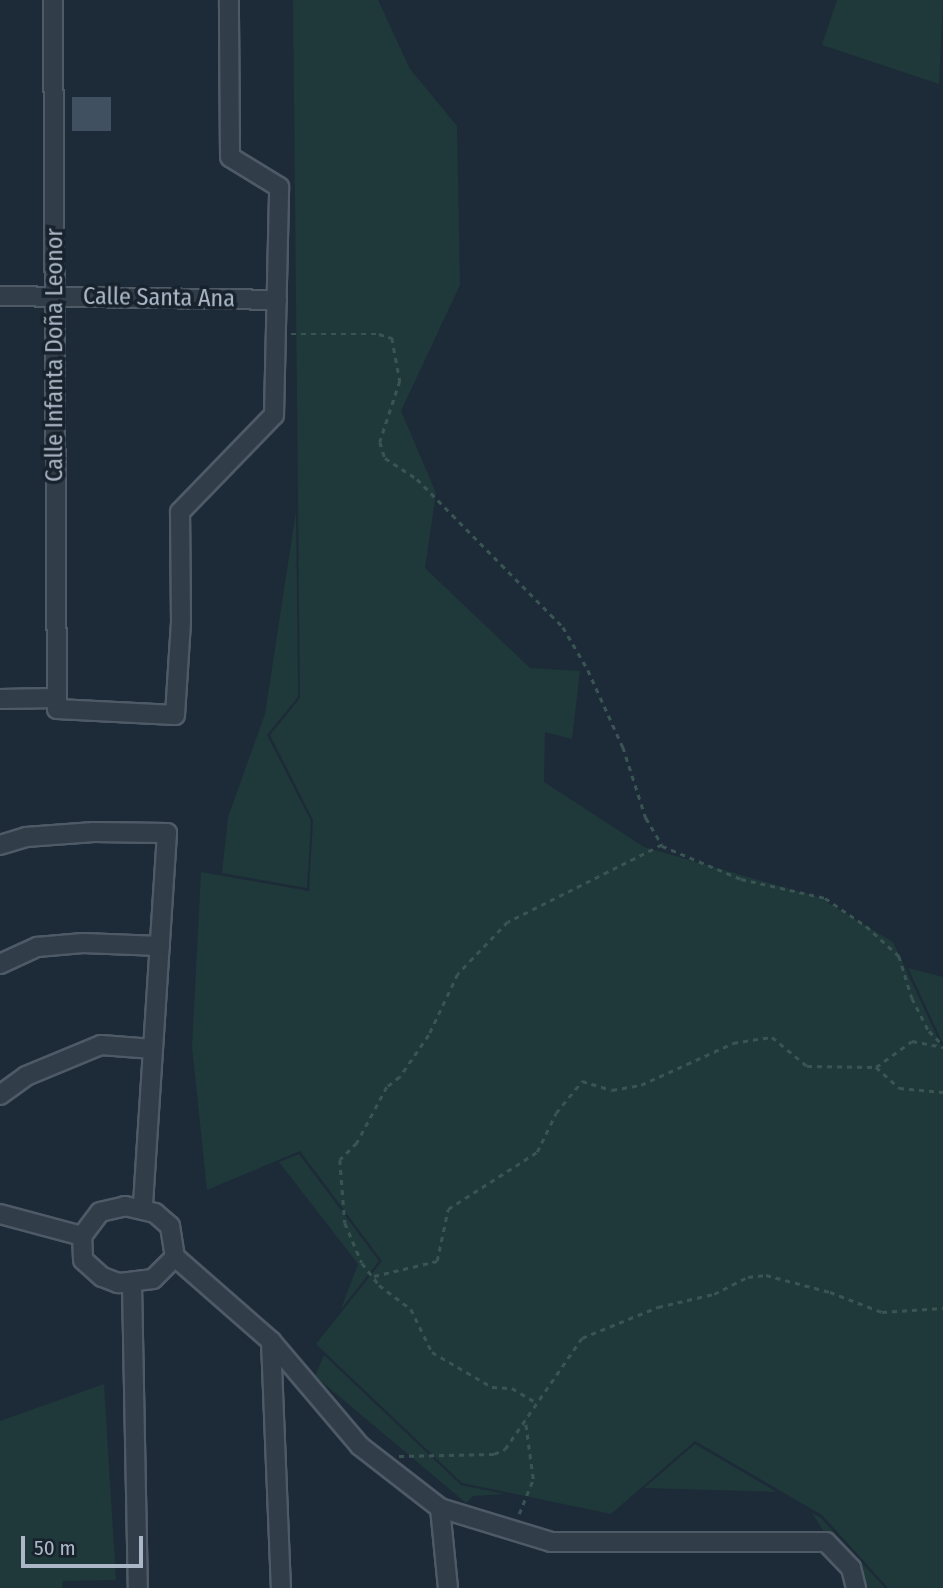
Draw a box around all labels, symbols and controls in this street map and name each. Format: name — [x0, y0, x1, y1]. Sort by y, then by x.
street label: Calle Infanta Doña Leonor — [41, 228, 69, 482]
street label: Calle Santa Ana — [83, 282, 235, 314]
scale bar — [24, 1522, 147, 1566]
text: 50 m — [34, 1535, 76, 1561]

